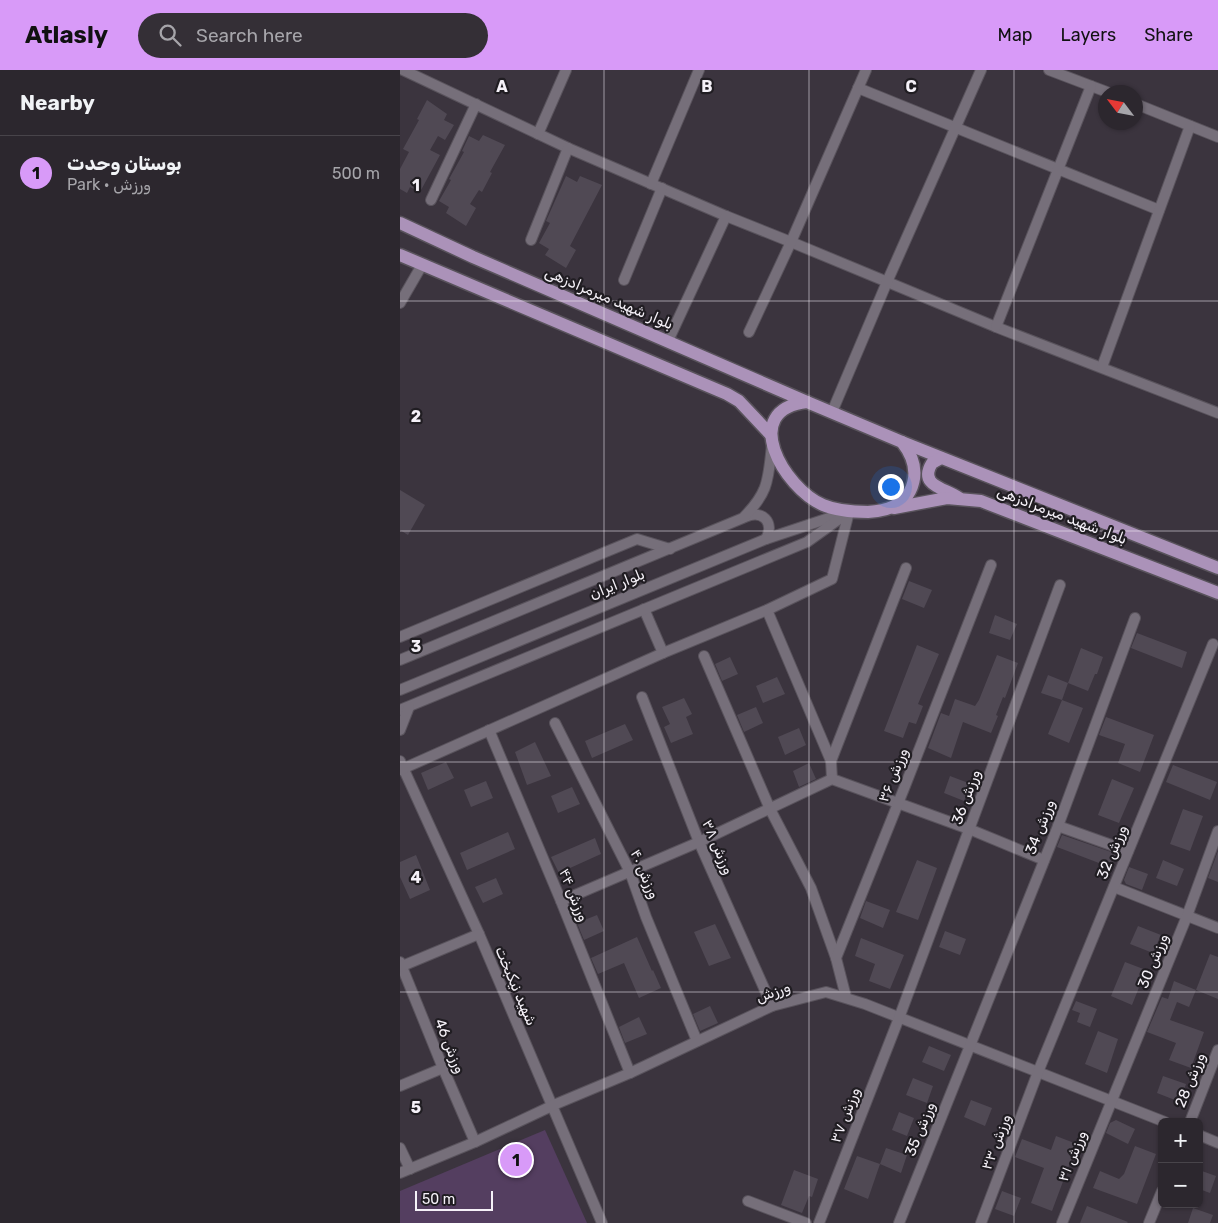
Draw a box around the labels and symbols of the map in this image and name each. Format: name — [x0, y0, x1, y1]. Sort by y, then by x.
text: A — [496, 77, 508, 96]
text: B — [701, 77, 713, 96]
text: C — [905, 77, 917, 96]
north arrow — [1098, 85, 1143, 130]
text: 1 — [412, 176, 420, 195]
street label: بلوار شهید میرمرادزهی — [542, 263, 676, 333]
text: 2 — [411, 407, 421, 426]
your location — [878, 474, 904, 500]
street label: بلوار شهید میرمرادزهی — [994, 482, 1130, 548]
street label: بلوار ایران — [587, 565, 647, 603]
text: 3 — [411, 637, 421, 656]
street label: ورزش ۳۶ — [874, 745, 913, 805]
street label: ورزش 36 — [948, 767, 985, 827]
street label: ورزش 34 — [1021, 797, 1060, 857]
street label: ورزش ۳۸ — [697, 817, 738, 878]
street label: ورزش 32 — [1093, 822, 1132, 882]
street label: ورزش ۴۰ — [626, 846, 663, 902]
street label: ورزش ۴۴ — [554, 866, 593, 925]
text: 4 — [411, 868, 422, 887]
street label: ورزش 30 — [1134, 931, 1173, 991]
street label: شهید نیکبخت — [491, 944, 541, 1028]
street label: ورزش — [753, 978, 793, 1007]
street label: ورزش 46 — [430, 1016, 469, 1076]
street label: ورزش 28 — [1171, 1050, 1210, 1110]
street label: ورزش ۳۷ — [826, 1085, 865, 1146]
text: 5 — [411, 1098, 421, 1117]
street label: ورزش 35 — [901, 1099, 940, 1159]
street label: ورزش ۳۳ — [977, 1111, 1016, 1173]
street label: ورزش ۳۱ — [1054, 1128, 1091, 1185]
pin: 1 — [500, 1141, 532, 1179]
scale bar — [415, 1188, 492, 1211]

